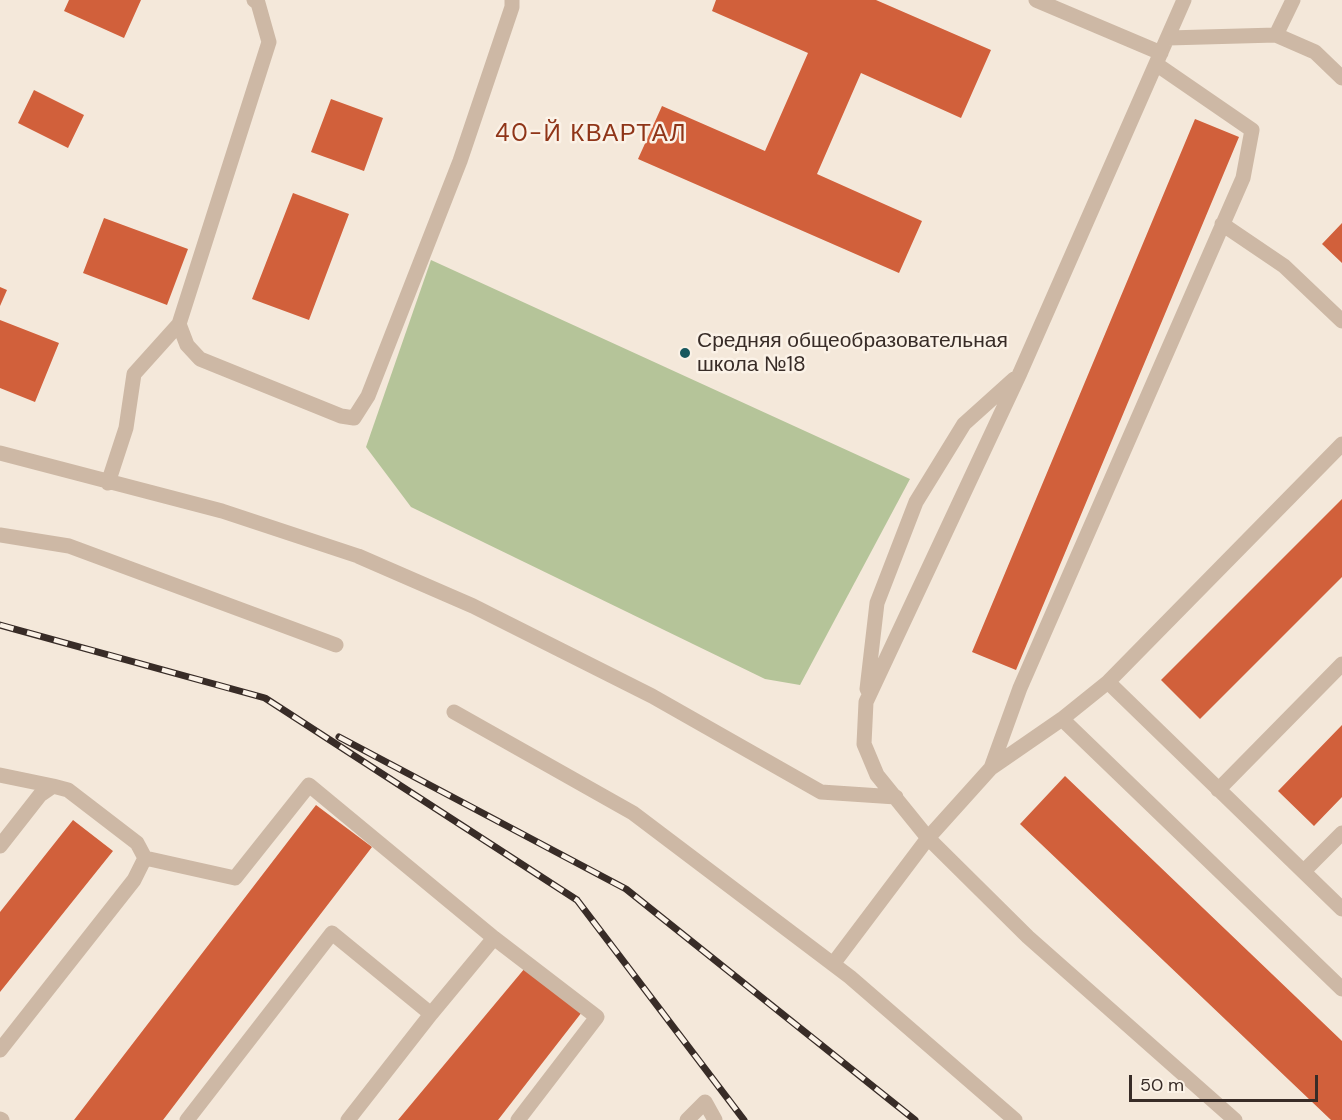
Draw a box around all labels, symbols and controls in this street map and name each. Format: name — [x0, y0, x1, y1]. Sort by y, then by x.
district label: 40-Й КВАРТАЛ — [495, 121, 687, 149]
place label: Средняя общеобразовательная школа №18 — [697, 328, 1008, 378]
marker: Средняя общеобразовательная школа №18 — [678, 346, 692, 360]
scale bar — [1132, 1063, 1321, 1101]
text: 50 m — [1140, 1073, 1184, 1097]

